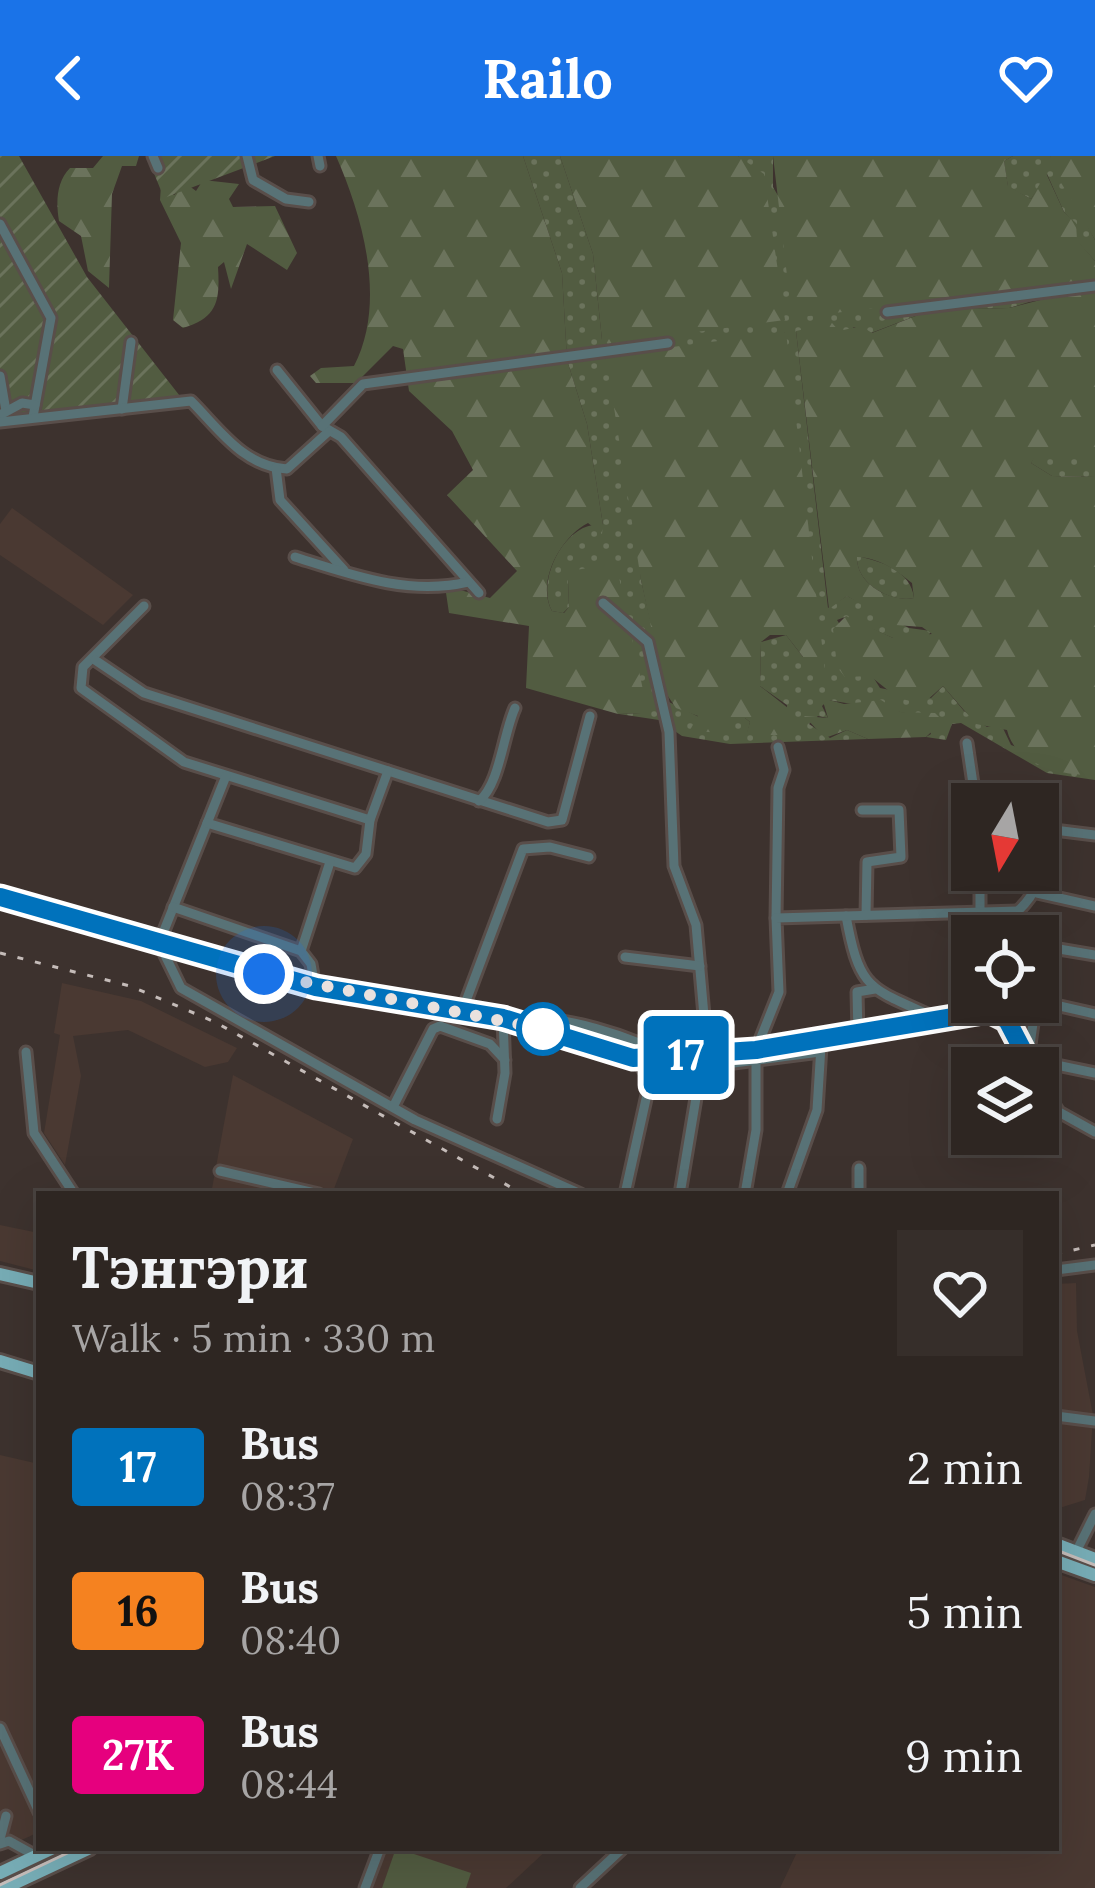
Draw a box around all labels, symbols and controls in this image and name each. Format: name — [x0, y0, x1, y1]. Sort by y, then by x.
text: Railo — [482, 44, 613, 113]
icon: back — [36, 45, 102, 111]
icon: heart — [993, 45, 1059, 111]
north arrow — [951, 783, 1059, 891]
map controls — [951, 783, 1059, 1155]
button: locate — [951, 915, 1059, 1023]
your location — [234, 944, 294, 1004]
unlabelled marker — [518, 1004, 568, 1054]
line badge: 17 — [632, 1016, 740, 1094]
text: 17 — [668, 1028, 704, 1082]
button: layers — [951, 1047, 1059, 1155]
button: heart — [897, 1230, 1023, 1356]
text: Тэнгэри — [72, 1231, 308, 1304]
text: Walk · 5 min · 330 m — [72, 1313, 435, 1363]
text: Bus — [240, 1414, 319, 1471]
text: 2 min — [907, 1439, 1023, 1496]
text: 17 — [120, 1440, 156, 1494]
text: 08:37 — [240, 1471, 335, 1521]
text: Bus — [240, 1558, 319, 1615]
text: 5 min — [906, 1583, 1023, 1640]
text: 16 — [117, 1584, 159, 1638]
text: 08:40 — [240, 1615, 341, 1665]
text: Bus — [240, 1702, 319, 1759]
text: 9 min — [905, 1727, 1023, 1784]
text: 27К — [102, 1728, 174, 1782]
text: 08:44 — [240, 1759, 338, 1809]

